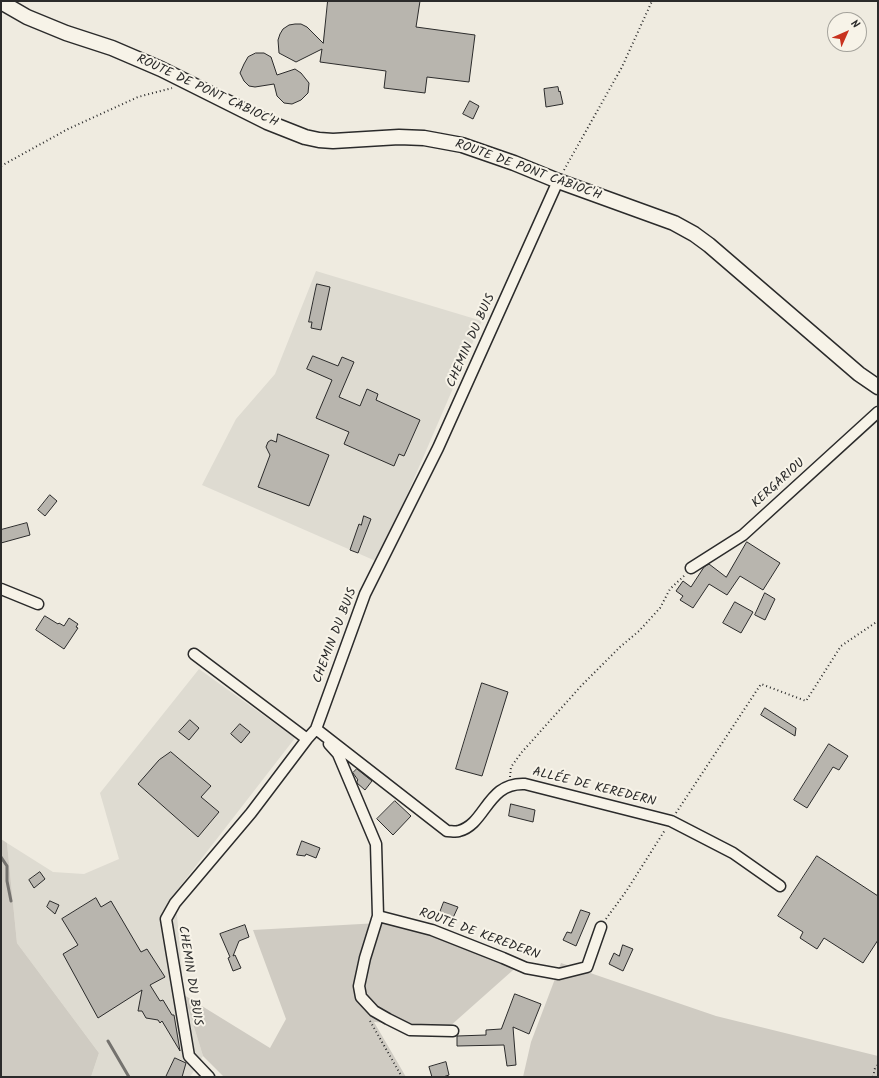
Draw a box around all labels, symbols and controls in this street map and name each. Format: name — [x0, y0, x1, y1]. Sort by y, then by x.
north arrow — [827, 12, 867, 52]
text: N — [846, 15, 864, 33]
street label: ROUTE DE PONT CABIOC'H — [134, 52, 280, 132]
street label: ROUTE DE PONT CABIOC'H — [453, 137, 603, 205]
street label: CHEMIN DU BUIS — [444, 292, 500, 390]
street label: KERGARIOU — [749, 456, 809, 512]
street label: CHEMIN DU BUIS — [311, 586, 361, 686]
street label: ALLÉE DE KEREDERN — [531, 765, 657, 811]
street label: ROUTE DE KEREDERN — [417, 906, 541, 964]
street label: CHEMIN DU BUIS — [173, 925, 205, 1027]

